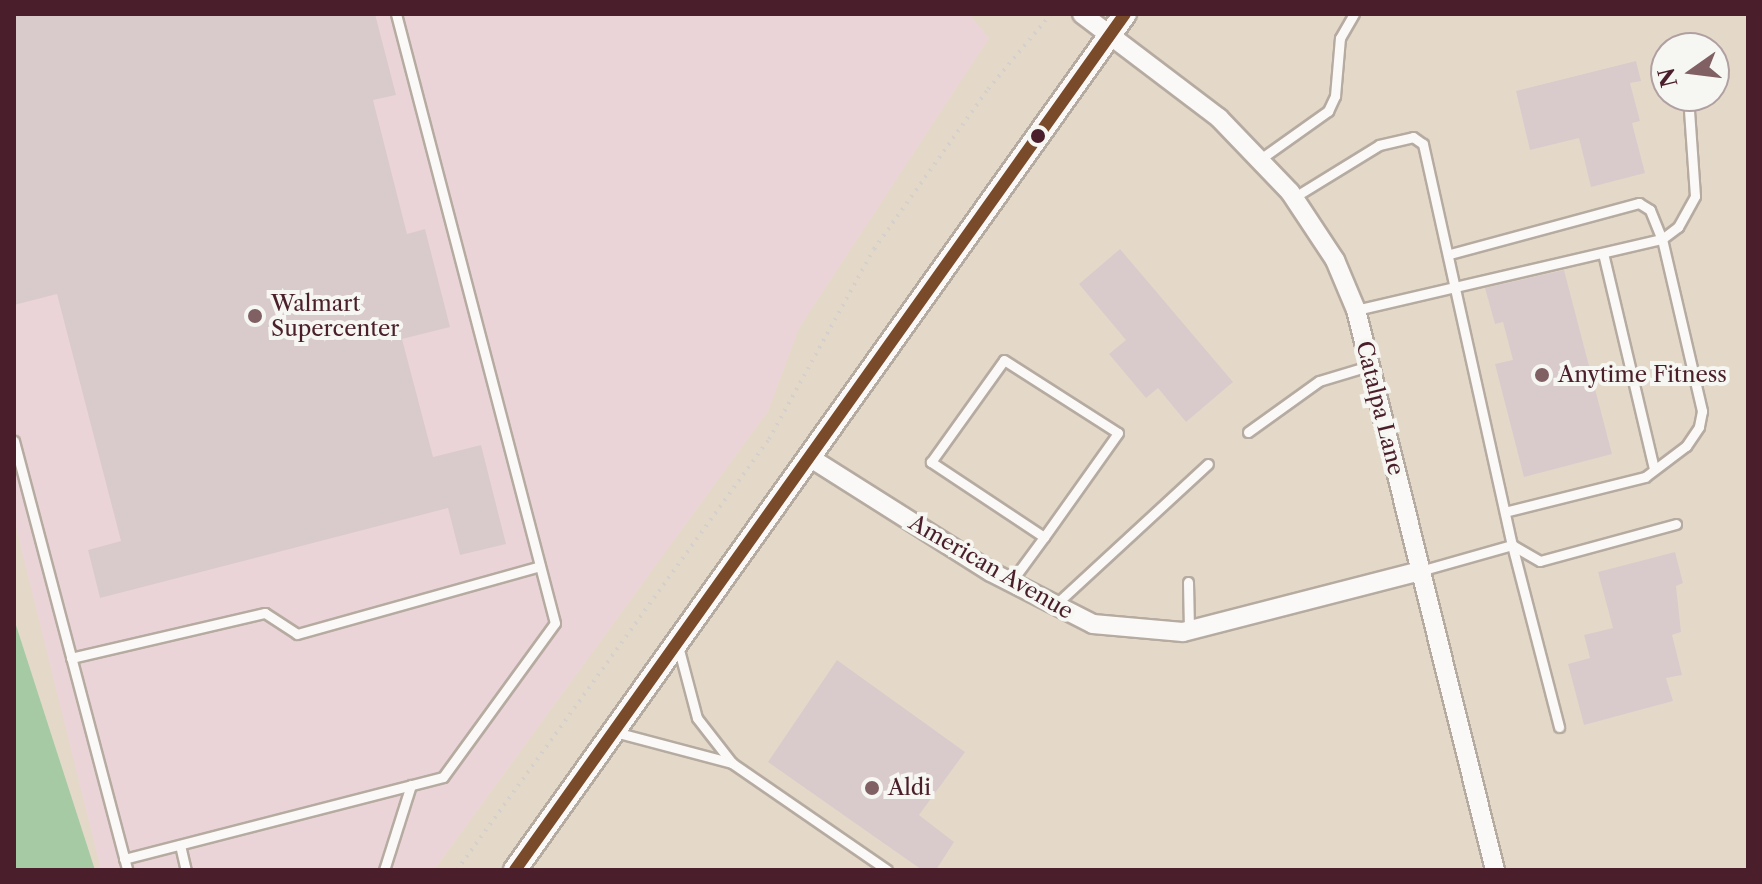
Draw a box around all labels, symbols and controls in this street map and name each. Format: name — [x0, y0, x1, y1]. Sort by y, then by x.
north arrow — [1650, 32, 1730, 112]
text: N — [1653, 65, 1684, 90]
unlabelled marker — [1030, 128, 1046, 144]
place label: Walmart Supercenter — [271, 290, 400, 342]
marker: Walmart Supercenter — [246, 307, 264, 325]
street label: Catalpa Lane — [1351, 338, 1409, 478]
place label: Anytime Fitness — [1558, 362, 1727, 388]
marker: Anytime Fitness — [1533, 366, 1551, 384]
street label: American Avenue — [904, 509, 1078, 625]
place label: Aldi — [888, 775, 931, 801]
marker: Aldi — [863, 779, 881, 797]

